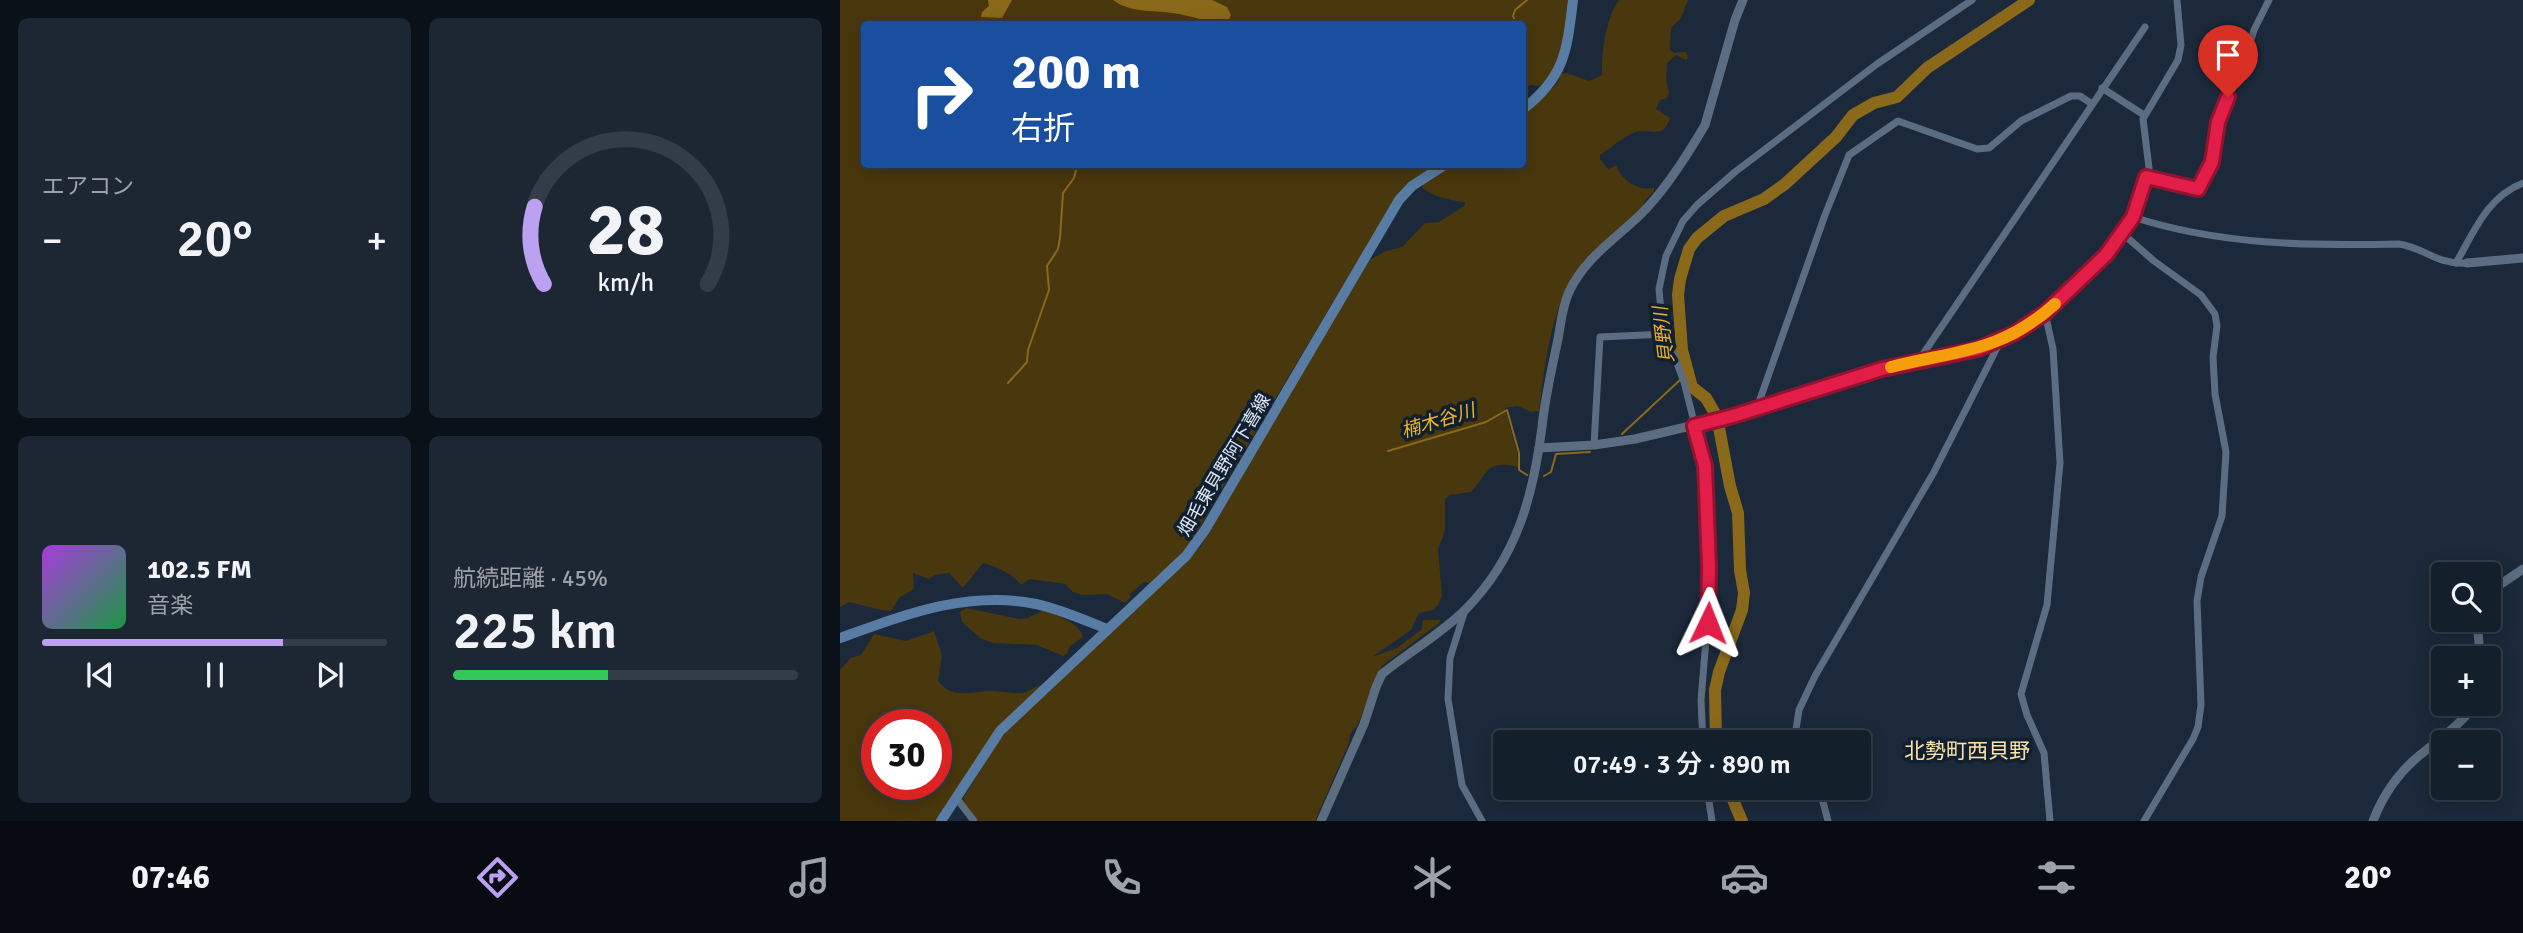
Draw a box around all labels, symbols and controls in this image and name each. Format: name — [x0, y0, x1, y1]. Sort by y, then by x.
pin — [2198, 25, 2258, 97]
icon: arrive — [2209, 36, 2247, 74]
text: 200 m — [1011, 42, 1141, 102]
icon: right — [896, 49, 987, 140]
text: 右折 — [1011, 109, 1075, 148]
text: エアコン — [42, 172, 134, 201]
text: 28 — [586, 186, 665, 275]
text: 20° — [176, 207, 253, 271]
text: − — [42, 217, 63, 264]
text: + — [366, 217, 387, 264]
text: km/h — [597, 267, 654, 298]
water label: 貝野川 — [1648, 303, 1679, 365]
street label: 畑毛東貝野阿下喜線 — [1173, 390, 1275, 540]
water label: 楠木谷川 — [1398, 398, 1480, 444]
text: 102.5 FM — [147, 554, 252, 586]
map controls — [2431, 562, 2501, 800]
button: search — [2431, 562, 2501, 632]
text: 航続距離 · 45% — [453, 564, 608, 593]
position arrow — [1671, 586, 1745, 660]
text: 音楽 — [147, 591, 193, 620]
text: 225 km — [453, 599, 617, 663]
button: + — [2431, 646, 2501, 716]
icon: previous — [81, 656, 119, 694]
icon: pause — [196, 656, 234, 694]
icon: next — [311, 656, 349, 694]
speed limit sign: 30 — [861, 709, 952, 800]
button: − — [2431, 730, 2501, 800]
district label: 北勢町西貝野 — [1904, 738, 2030, 764]
text: 07:49 · 3 分 · 890 m — [1573, 749, 1791, 781]
icon: directions — [473, 853, 522, 902]
icon: music — [785, 853, 834, 902]
icon: phone — [1097, 853, 1146, 902]
icon: climate — [1408, 853, 1457, 902]
icon: car — [1720, 853, 1769, 902]
icon: filters — [2032, 853, 2081, 902]
text: 07:46 — [131, 858, 210, 897]
text: 20° — [2344, 858, 2391, 897]

